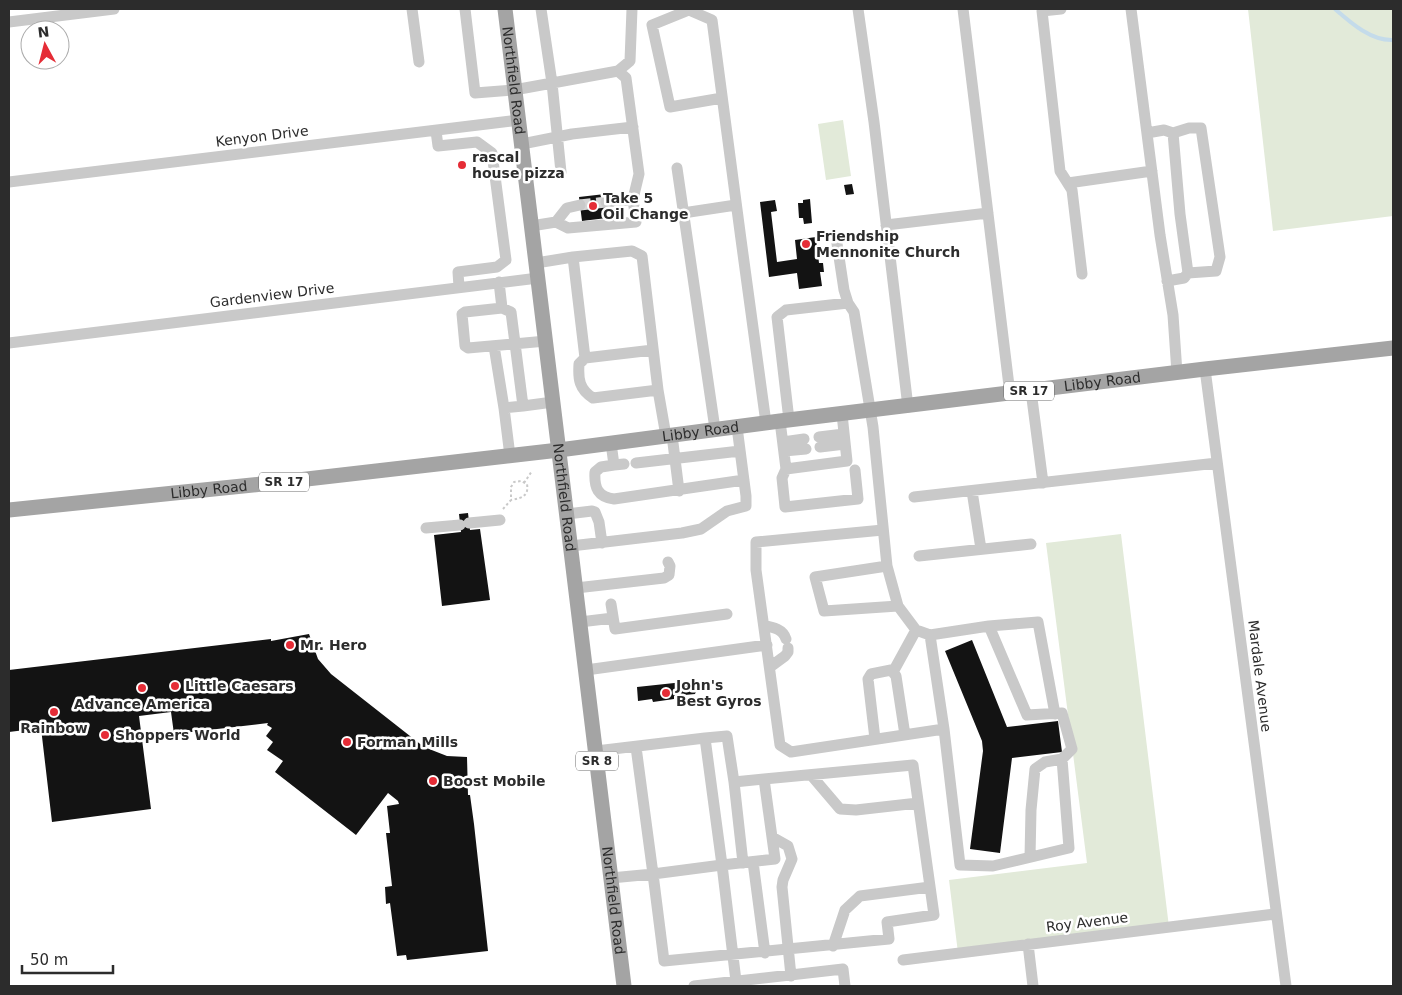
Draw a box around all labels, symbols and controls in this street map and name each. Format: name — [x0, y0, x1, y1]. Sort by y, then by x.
north arrow — [20, 20, 70, 70]
text: N — [37, 23, 50, 41]
street label: Northfield Road — [499, 25, 528, 136]
street label: Kenyon Drive — [215, 122, 309, 150]
place label: rascal house pizza — [472, 149, 565, 181]
marker: rascal house pizza — [456, 159, 468, 171]
place label: Take 5 Oil Change — [603, 190, 689, 222]
marker: Take 5 Oil Change — [587, 200, 599, 212]
place label: Friendship Mennonite Church — [816, 228, 960, 260]
marker: Friendship Mennonite Church — [800, 238, 812, 250]
street label: Gardenview Drive — [209, 279, 335, 311]
street label: Libby Road — [1063, 369, 1142, 394]
road number: SR 17 — [1004, 382, 1054, 401]
street label: Libby Road — [661, 418, 740, 444]
street label: Northfield Road — [550, 442, 579, 552]
road number: SR 17 — [259, 472, 309, 492]
street label: Libby Road — [170, 478, 248, 501]
street label: Mardale Avenue — [1245, 619, 1275, 733]
place label: Mr. Hero — [300, 637, 367, 653]
marker: Mr. Hero — [284, 639, 296, 651]
place label: John's Best Gyros — [675, 677, 762, 709]
place label: Little Caesars — [185, 678, 294, 694]
marker: Little Caesars — [169, 680, 181, 692]
marker: Advance America — [136, 682, 148, 694]
marker: John's Best Gyros — [660, 687, 672, 699]
place label: Advance America — [74, 696, 210, 712]
marker: Rainbow — [48, 706, 60, 718]
place label: Rainbow — [20, 720, 88, 736]
place label: Shoppers World — [115, 727, 241, 743]
marker: Shoppers World — [99, 729, 111, 741]
place label: Forman Mills — [357, 734, 458, 750]
marker: Forman Mills — [341, 736, 353, 748]
road number: SR 8 — [576, 751, 618, 770]
place label: Boost Mobile — [443, 773, 545, 789]
marker: Boost Mobile — [427, 775, 439, 787]
street label: Northfield Road — [599, 845, 628, 956]
street label: Roy Avenue — [1045, 909, 1129, 935]
scale bar — [22, 942, 114, 974]
text: 50 m — [30, 951, 68, 969]

